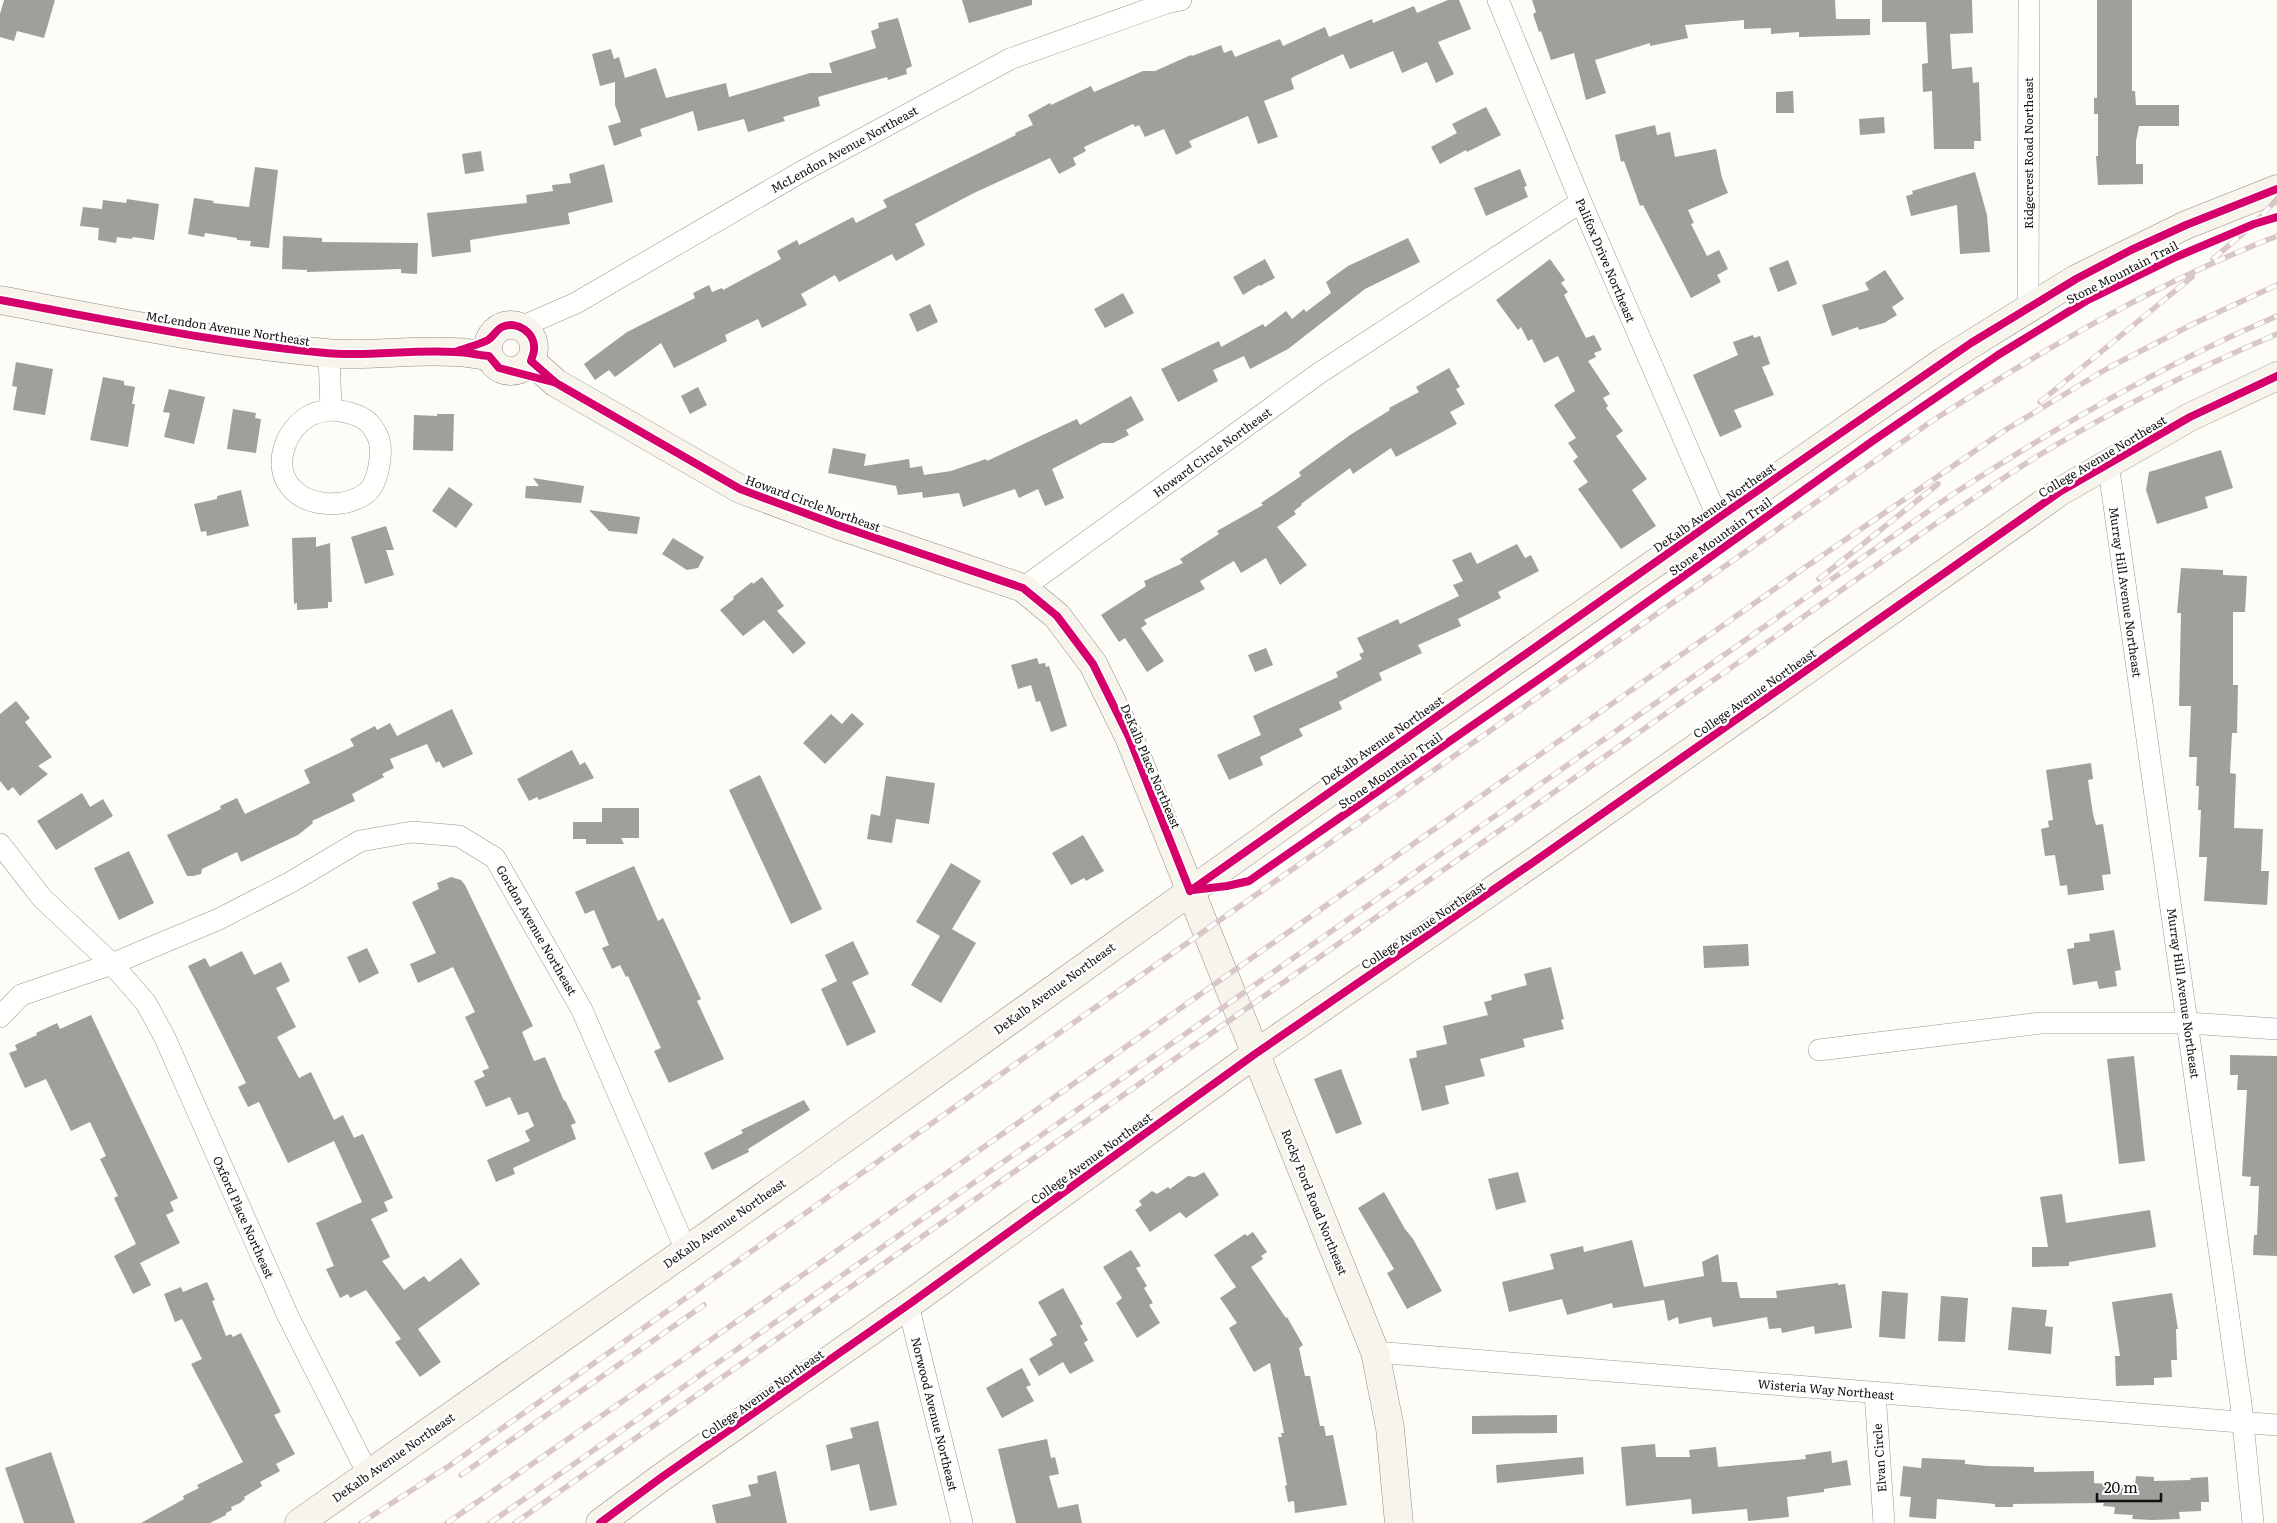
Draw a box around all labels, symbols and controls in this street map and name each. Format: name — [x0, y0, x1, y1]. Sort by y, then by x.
street label: Ridgecrest Road Northeast — [2019, 77, 2037, 229]
street label: McLendon Avenue Northeast — [767, 101, 921, 197]
street label: Palifox Drive Northeast — [1572, 195, 1640, 325]
street label: Stone Mountain Trail — [2063, 236, 2181, 308]
street label: McLendon Avenue Northeast — [145, 306, 311, 350]
street label: Howard Circle Northeast — [1149, 403, 1275, 501]
street label: College Avenue Northeast — [2035, 410, 2170, 501]
street label: DeKalb Avenue Northeast — [1649, 458, 1779, 556]
street label: Howard Circle Northeast — [743, 470, 883, 536]
street label: Stone Mountain Trail — [1665, 492, 1775, 580]
street label: Murray Hill Avenue Northeast — [2105, 506, 2147, 679]
street label: College Avenue Northeast — [1689, 644, 1819, 742]
street label: DeKalb Avenue Northeast — [1317, 691, 1447, 789]
street label: DeKalb Place Northeast — [1117, 701, 1186, 831]
street label: Stone Mountain Trail — [1334, 727, 1446, 813]
street label: Gordon Avenue Northeast — [492, 861, 582, 999]
street label: College Avenue Northeast — [1357, 877, 1489, 973]
street label: Murray Hill Avenue Northeast — [2163, 907, 2205, 1080]
street label: DeKalb Avenue Northeast — [989, 938, 1119, 1038]
street label: College Avenue Northeast — [1026, 1108, 1156, 1208]
street label: Rocky Ford Road Northeast — [1277, 1126, 1353, 1278]
street label: Oxford Place Northeast — [209, 1153, 279, 1281]
street label: DeKalb Avenue Northeast — [659, 1174, 789, 1272]
street label: Norwood Avenue Northeast — [907, 1335, 963, 1493]
street label: College Avenue Northeast — [697, 1345, 827, 1443]
street label: Wisteria Way Northeast — [1757, 1374, 1895, 1404]
street label: DeKalb Avenue Northeast — [328, 1408, 458, 1506]
street label: Elvan Circle — [1868, 1423, 1890, 1493]
scale bar — [2097, 1470, 2161, 1502]
text: 20 m — [2104, 1475, 2138, 1498]

